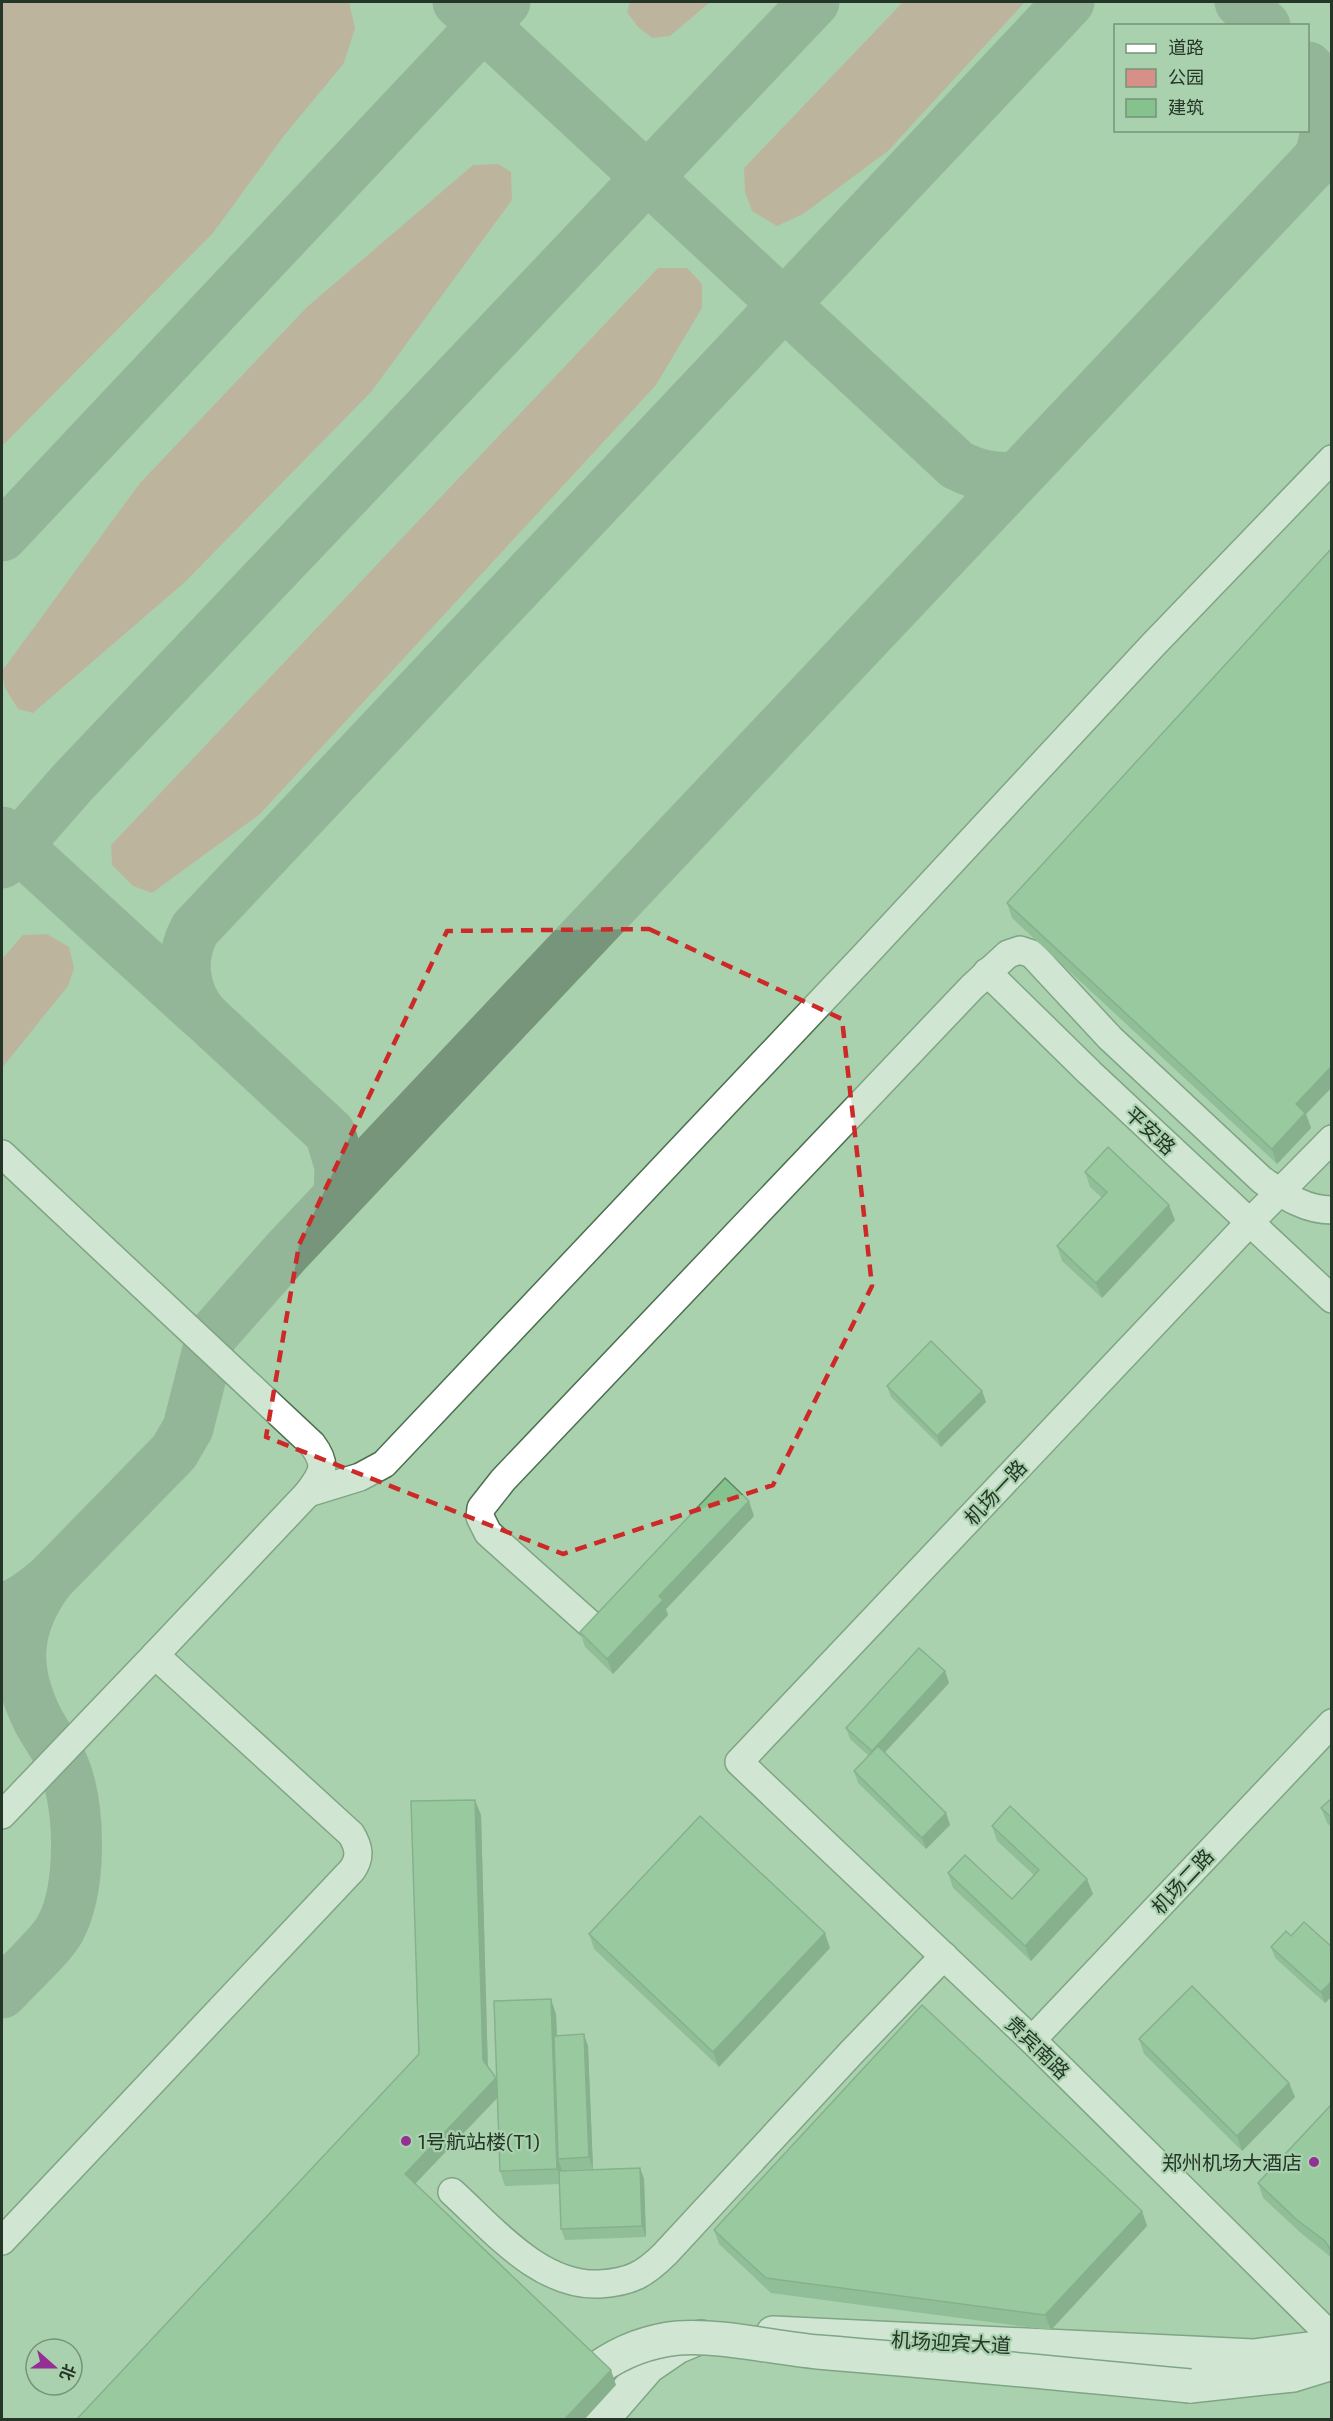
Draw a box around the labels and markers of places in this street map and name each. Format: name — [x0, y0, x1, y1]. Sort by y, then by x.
place label: 1号航站楼(T1) — [418, 2129, 540, 2153]
marker: 1号航站楼(T1) — [399, 2134, 413, 2148]
place label: 郑州机场大酒店 — [1162, 2150, 1302, 2174]
marker: 郑州机场大酒店 — [1307, 2155, 1321, 2169]

